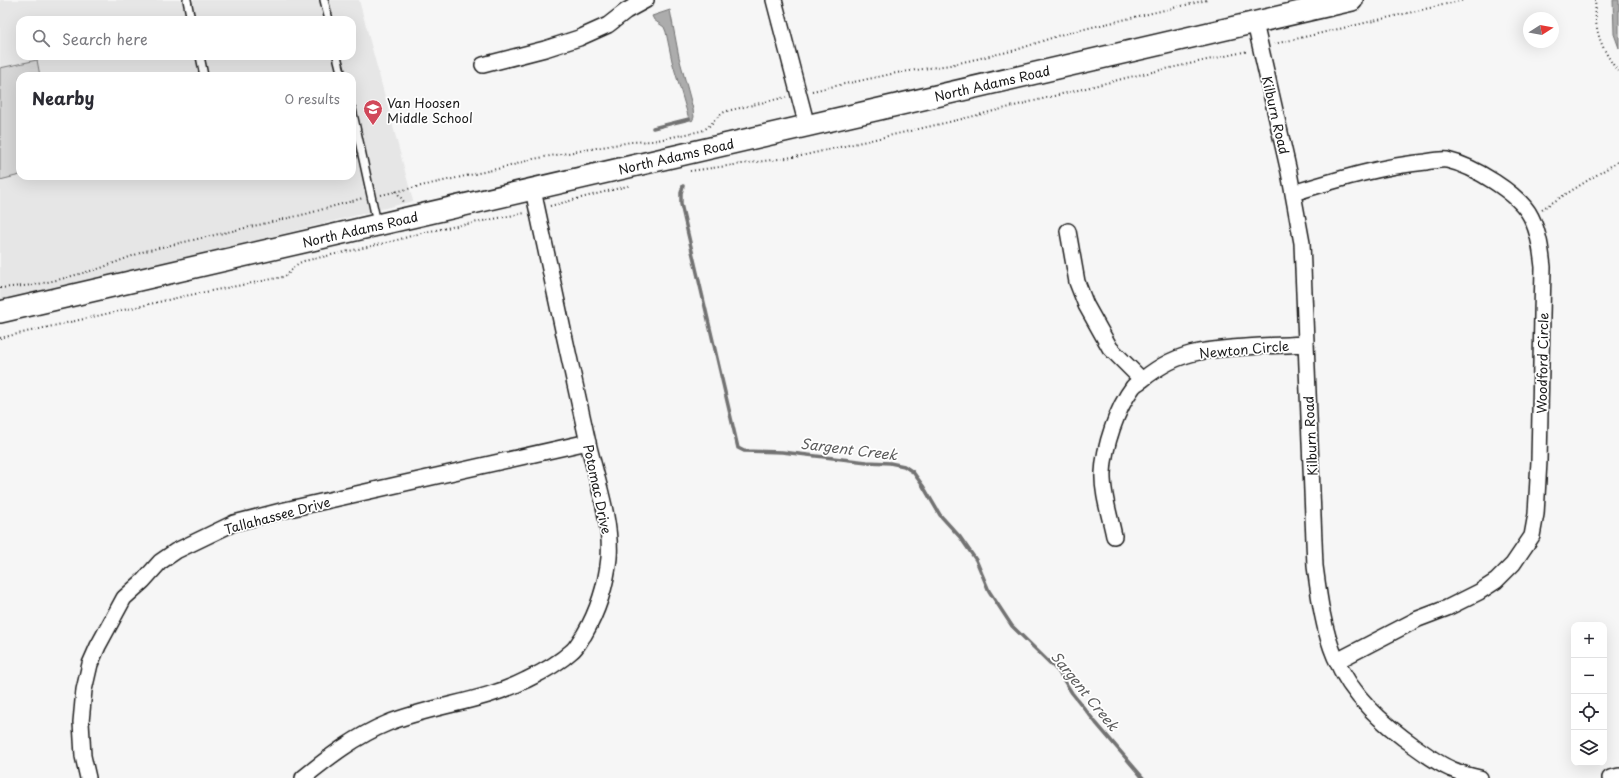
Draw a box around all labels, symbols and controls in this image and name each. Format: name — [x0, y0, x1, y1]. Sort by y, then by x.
north arrow — [1523, 12, 1559, 48]
search box — [16, 16, 356, 60]
icon: search — [30, 27, 52, 49]
text: Search here — [62, 27, 148, 50]
street label: North Adams Road — [932, 60, 1052, 106]
street label: Kilburn Road — [1258, 74, 1294, 156]
text: Nearby — [32, 85, 94, 111]
text: 0 results — [285, 89, 340, 108]
place label: Van Hoosen Middle School — [387, 93, 473, 127]
school or university icon: Van Hoosen Middle School — [362, 98, 384, 126]
street label: North Adams Road — [616, 133, 736, 179]
street label: North Adams Road — [300, 206, 420, 252]
street label: Woodford Circle — [1532, 312, 1552, 414]
street label: Newton Circle — [1198, 336, 1290, 362]
street label: Kilburn Road — [1298, 396, 1322, 476]
water label: Sargent Creek — [799, 433, 900, 466]
street label: Potomac Drive — [579, 443, 617, 536]
street label: Tallahassee Drive — [222, 492, 332, 538]
map controls — [1571, 622, 1607, 766]
button: + — [1571, 622, 1607, 658]
water label: Sargent Creek — [1046, 647, 1125, 737]
button: − — [1571, 658, 1607, 694]
button: locate — [1571, 694, 1607, 730]
button: layers — [1571, 730, 1607, 766]

